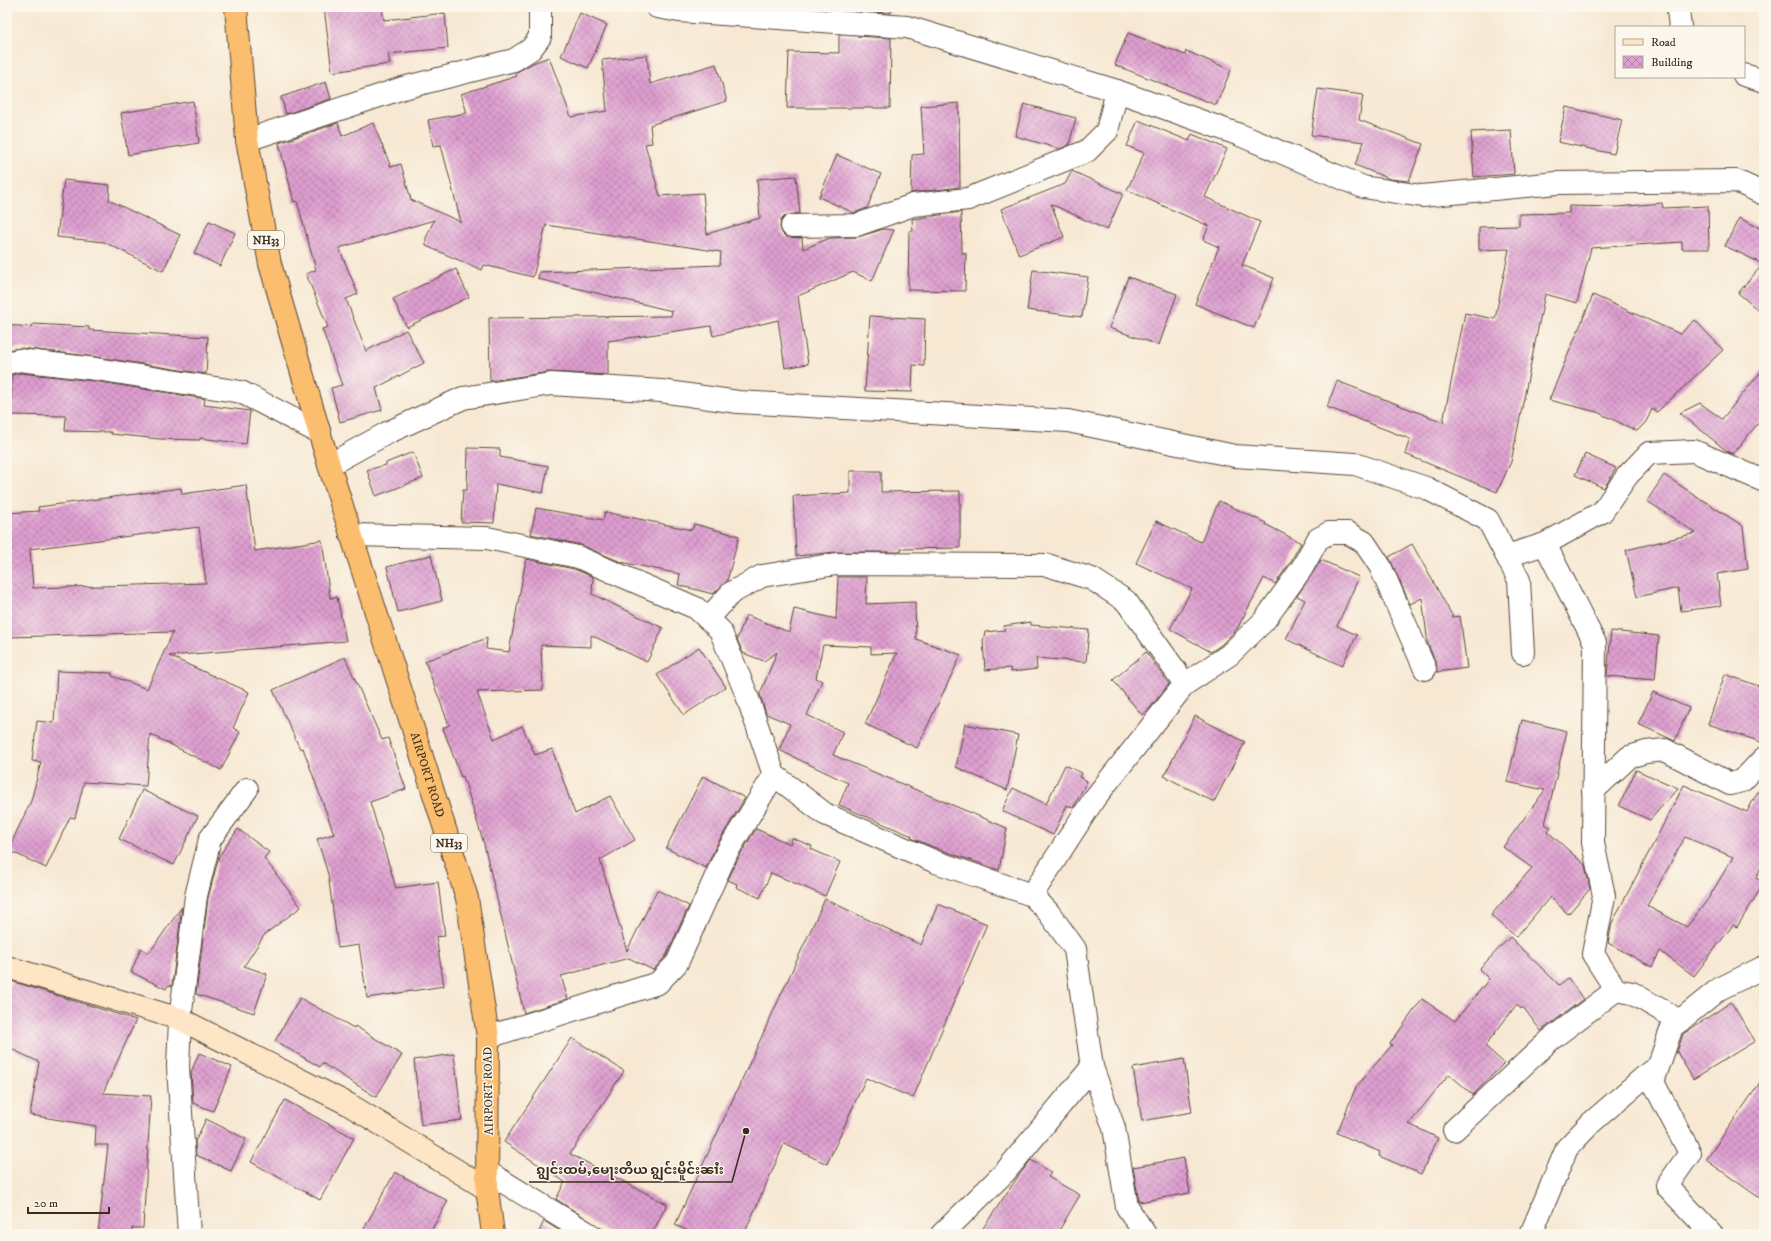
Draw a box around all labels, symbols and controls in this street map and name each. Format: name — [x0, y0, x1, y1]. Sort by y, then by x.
legend — [1615, 26, 1745, 78]
text: Road — [1651, 35, 1676, 50]
text: Building — [1651, 55, 1692, 70]
road number: NH33 — [248, 231, 284, 249]
street label: AIRPORT ROAD — [407, 730, 448, 819]
road number: NH33 — [431, 834, 467, 852]
street label: AIRPORT ROAD — [480, 1047, 497, 1135]
callout: ၵျွင်းထမ်ႇမေႃးတိယ ၵျွင်းမိူင်းၼၢႆး — [529, 1157, 732, 1182]
text: ၵျွင်းထမ်ႇမေႃးတိယ ၵျွင်းမိူင်းၼၢႆး — [536, 1160, 724, 1181]
scale bar — [28, 1189, 109, 1215]
text: 20 m — [34, 1196, 58, 1211]

